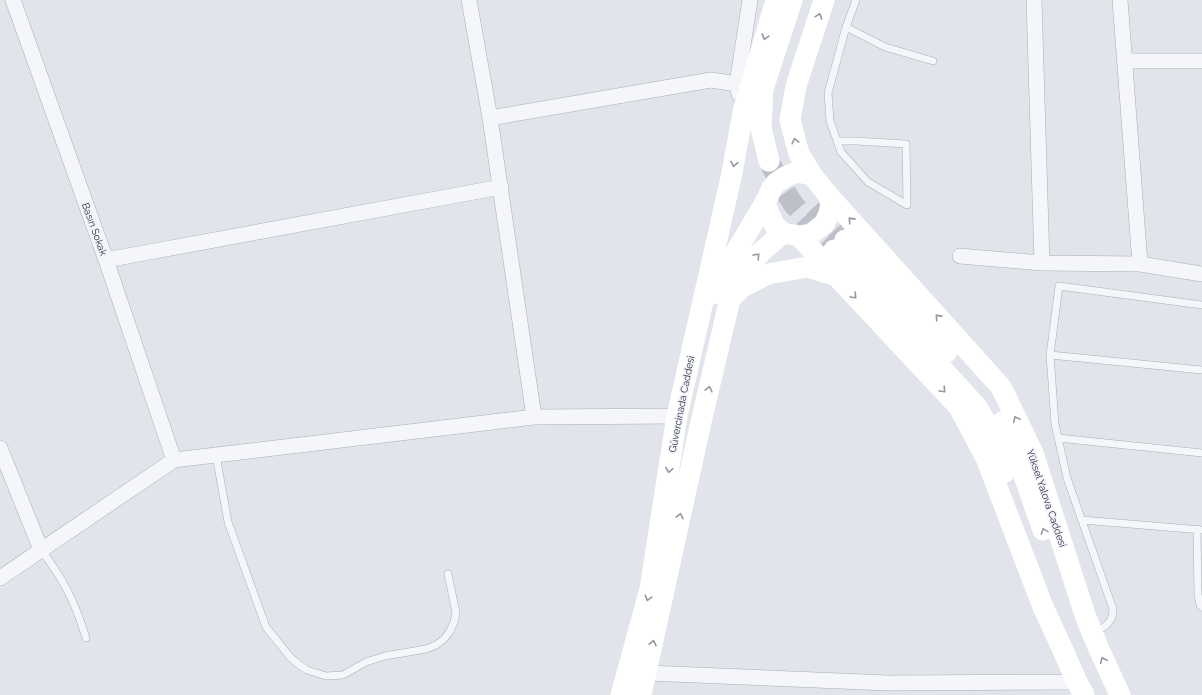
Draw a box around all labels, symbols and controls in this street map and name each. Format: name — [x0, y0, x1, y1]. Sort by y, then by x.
one-way arrow — [814, 12, 823, 19]
one-way arrow — [761, 34, 769, 41]
one-way arrow — [791, 137, 800, 144]
one-way arrow — [730, 161, 738, 168]
street label: Basın Sokak — [80, 201, 109, 258]
one-way arrow — [848, 217, 856, 225]
one-way arrow — [752, 253, 760, 261]
one-way arrow — [849, 291, 856, 298]
one-way arrow — [935, 314, 942, 322]
street label: Güvercinada Caddesi — [667, 355, 696, 453]
one-way arrow — [938, 385, 946, 393]
one-way arrow — [704, 386, 712, 393]
one-way arrow — [1013, 416, 1021, 423]
street label: Yüksel Yalova Caddesi — [1025, 448, 1068, 549]
one-way arrow — [665, 466, 674, 473]
one-way arrow — [676, 513, 684, 519]
one-way arrow — [1040, 528, 1048, 535]
one-way arrow — [644, 595, 652, 601]
one-way arrow — [649, 640, 657, 647]
one-way arrow — [1100, 656, 1108, 663]

